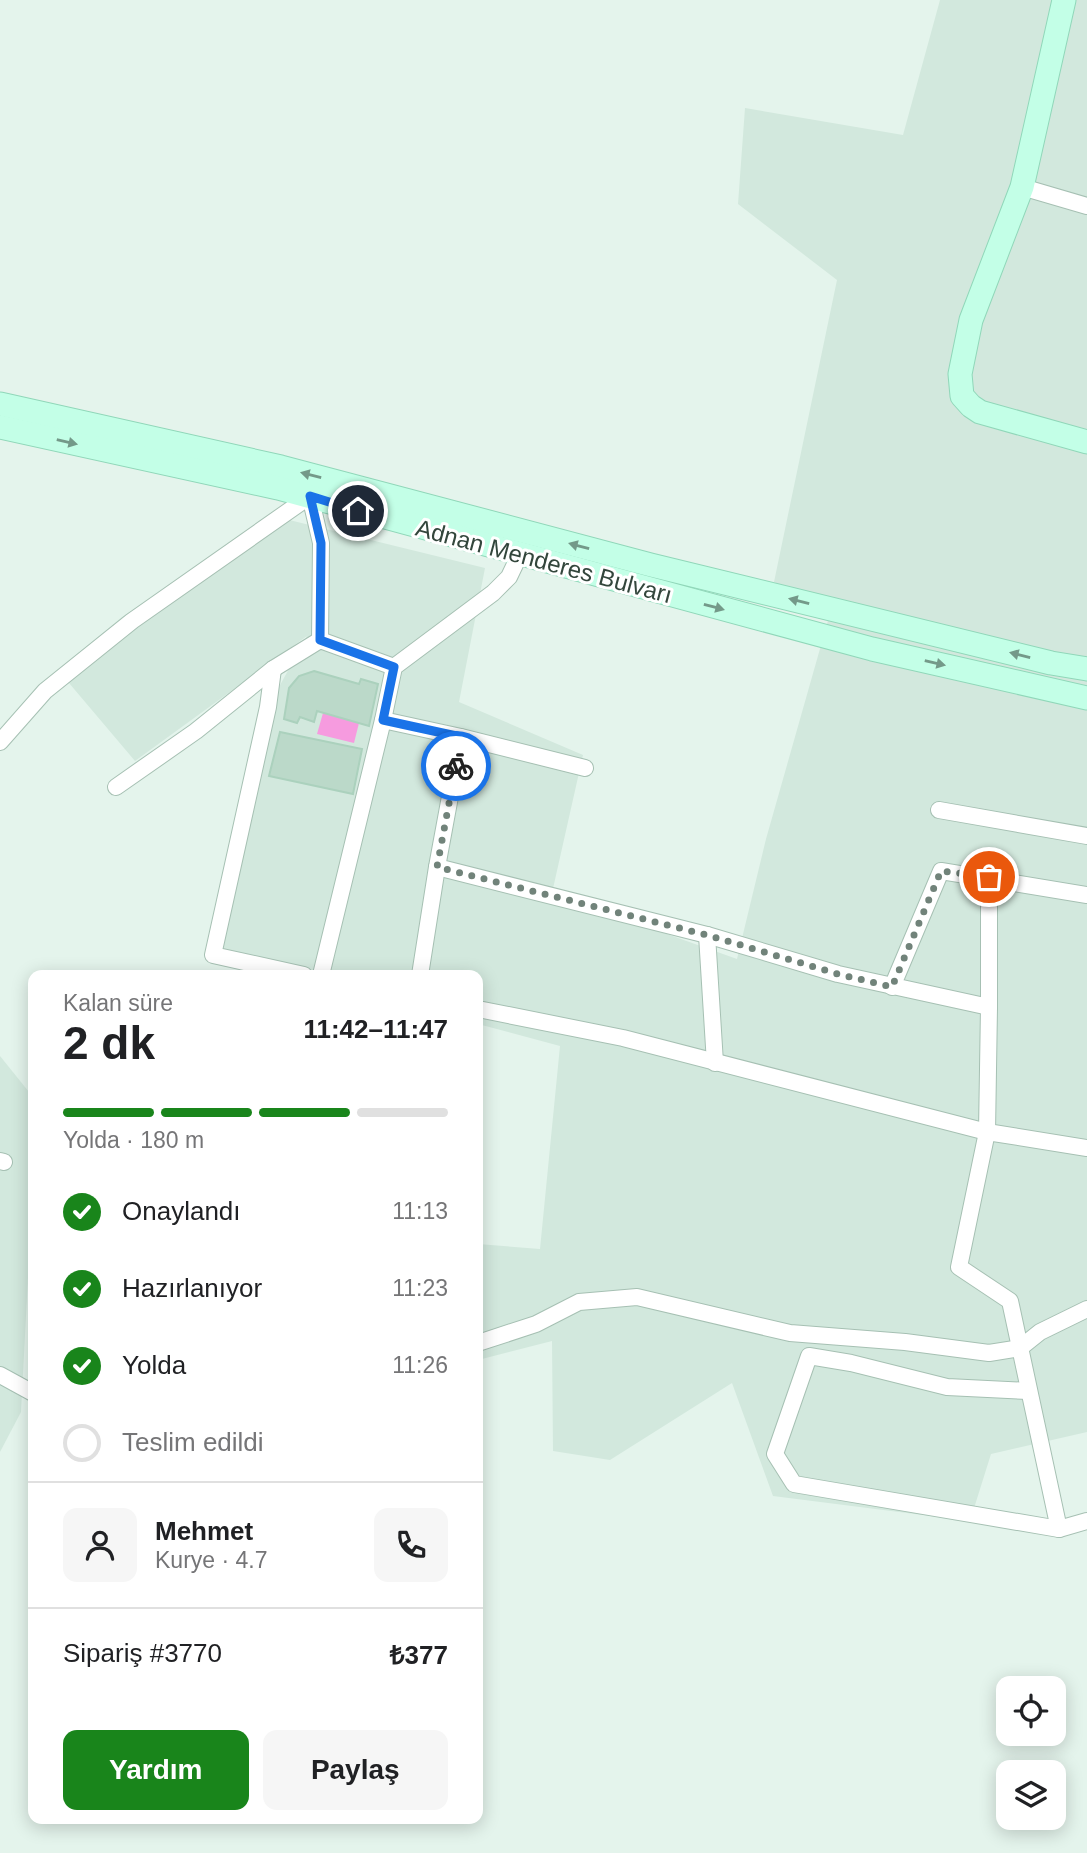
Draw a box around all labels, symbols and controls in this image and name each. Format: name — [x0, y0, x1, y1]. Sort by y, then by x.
one-way arrow — [56, 437, 78, 448]
one-way arrow — [300, 469, 322, 480]
pin — [328, 481, 388, 541]
icon: home — [339, 492, 377, 530]
street label: Adnan Menderes Bulvarı — [413, 514, 675, 608]
one-way arrow — [567, 540, 589, 551]
one-way arrow — [788, 595, 810, 606]
one-way arrow — [703, 602, 725, 613]
one-way arrow — [1009, 649, 1031, 660]
one-way arrow — [924, 658, 946, 669]
courier — [421, 731, 491, 801]
icon: bike — [437, 747, 475, 785]
pin — [959, 847, 1019, 907]
icon: bag — [970, 858, 1008, 896]
text: Kalan süre — [63, 990, 173, 1016]
text: 11:42–11:47 — [303, 1014, 448, 1044]
text: 2 dk — [63, 1017, 155, 1069]
text: Yolda · 180 m — [63, 1127, 204, 1153]
icon: check — [63, 1193, 101, 1231]
text: Onaylandı — [122, 1196, 241, 1226]
text: 11:13 — [392, 1198, 448, 1224]
icon: check — [63, 1270, 101, 1308]
text: Hazırlanıyor — [122, 1273, 262, 1303]
text: 11:23 — [392, 1275, 448, 1301]
icon: check — [63, 1347, 101, 1385]
text: Yolda — [122, 1350, 186, 1380]
text: 11:26 — [392, 1352, 448, 1378]
text: Teslim edildi — [122, 1427, 264, 1457]
button: person — [63, 1508, 137, 1582]
button: phone — [374, 1508, 448, 1582]
text: Mehmet — [155, 1516, 253, 1546]
text: Kurye · 4.7 — [155, 1547, 268, 1573]
text: Sipariş #3770 — [63, 1638, 222, 1668]
text: ₺377 — [390, 1640, 448, 1670]
map controls — [996, 1676, 1066, 1830]
button: locate — [996, 1676, 1066, 1746]
button: Yardım — [63, 1730, 249, 1810]
button: Paylaş — [263, 1730, 448, 1810]
button: layers — [996, 1760, 1066, 1830]

